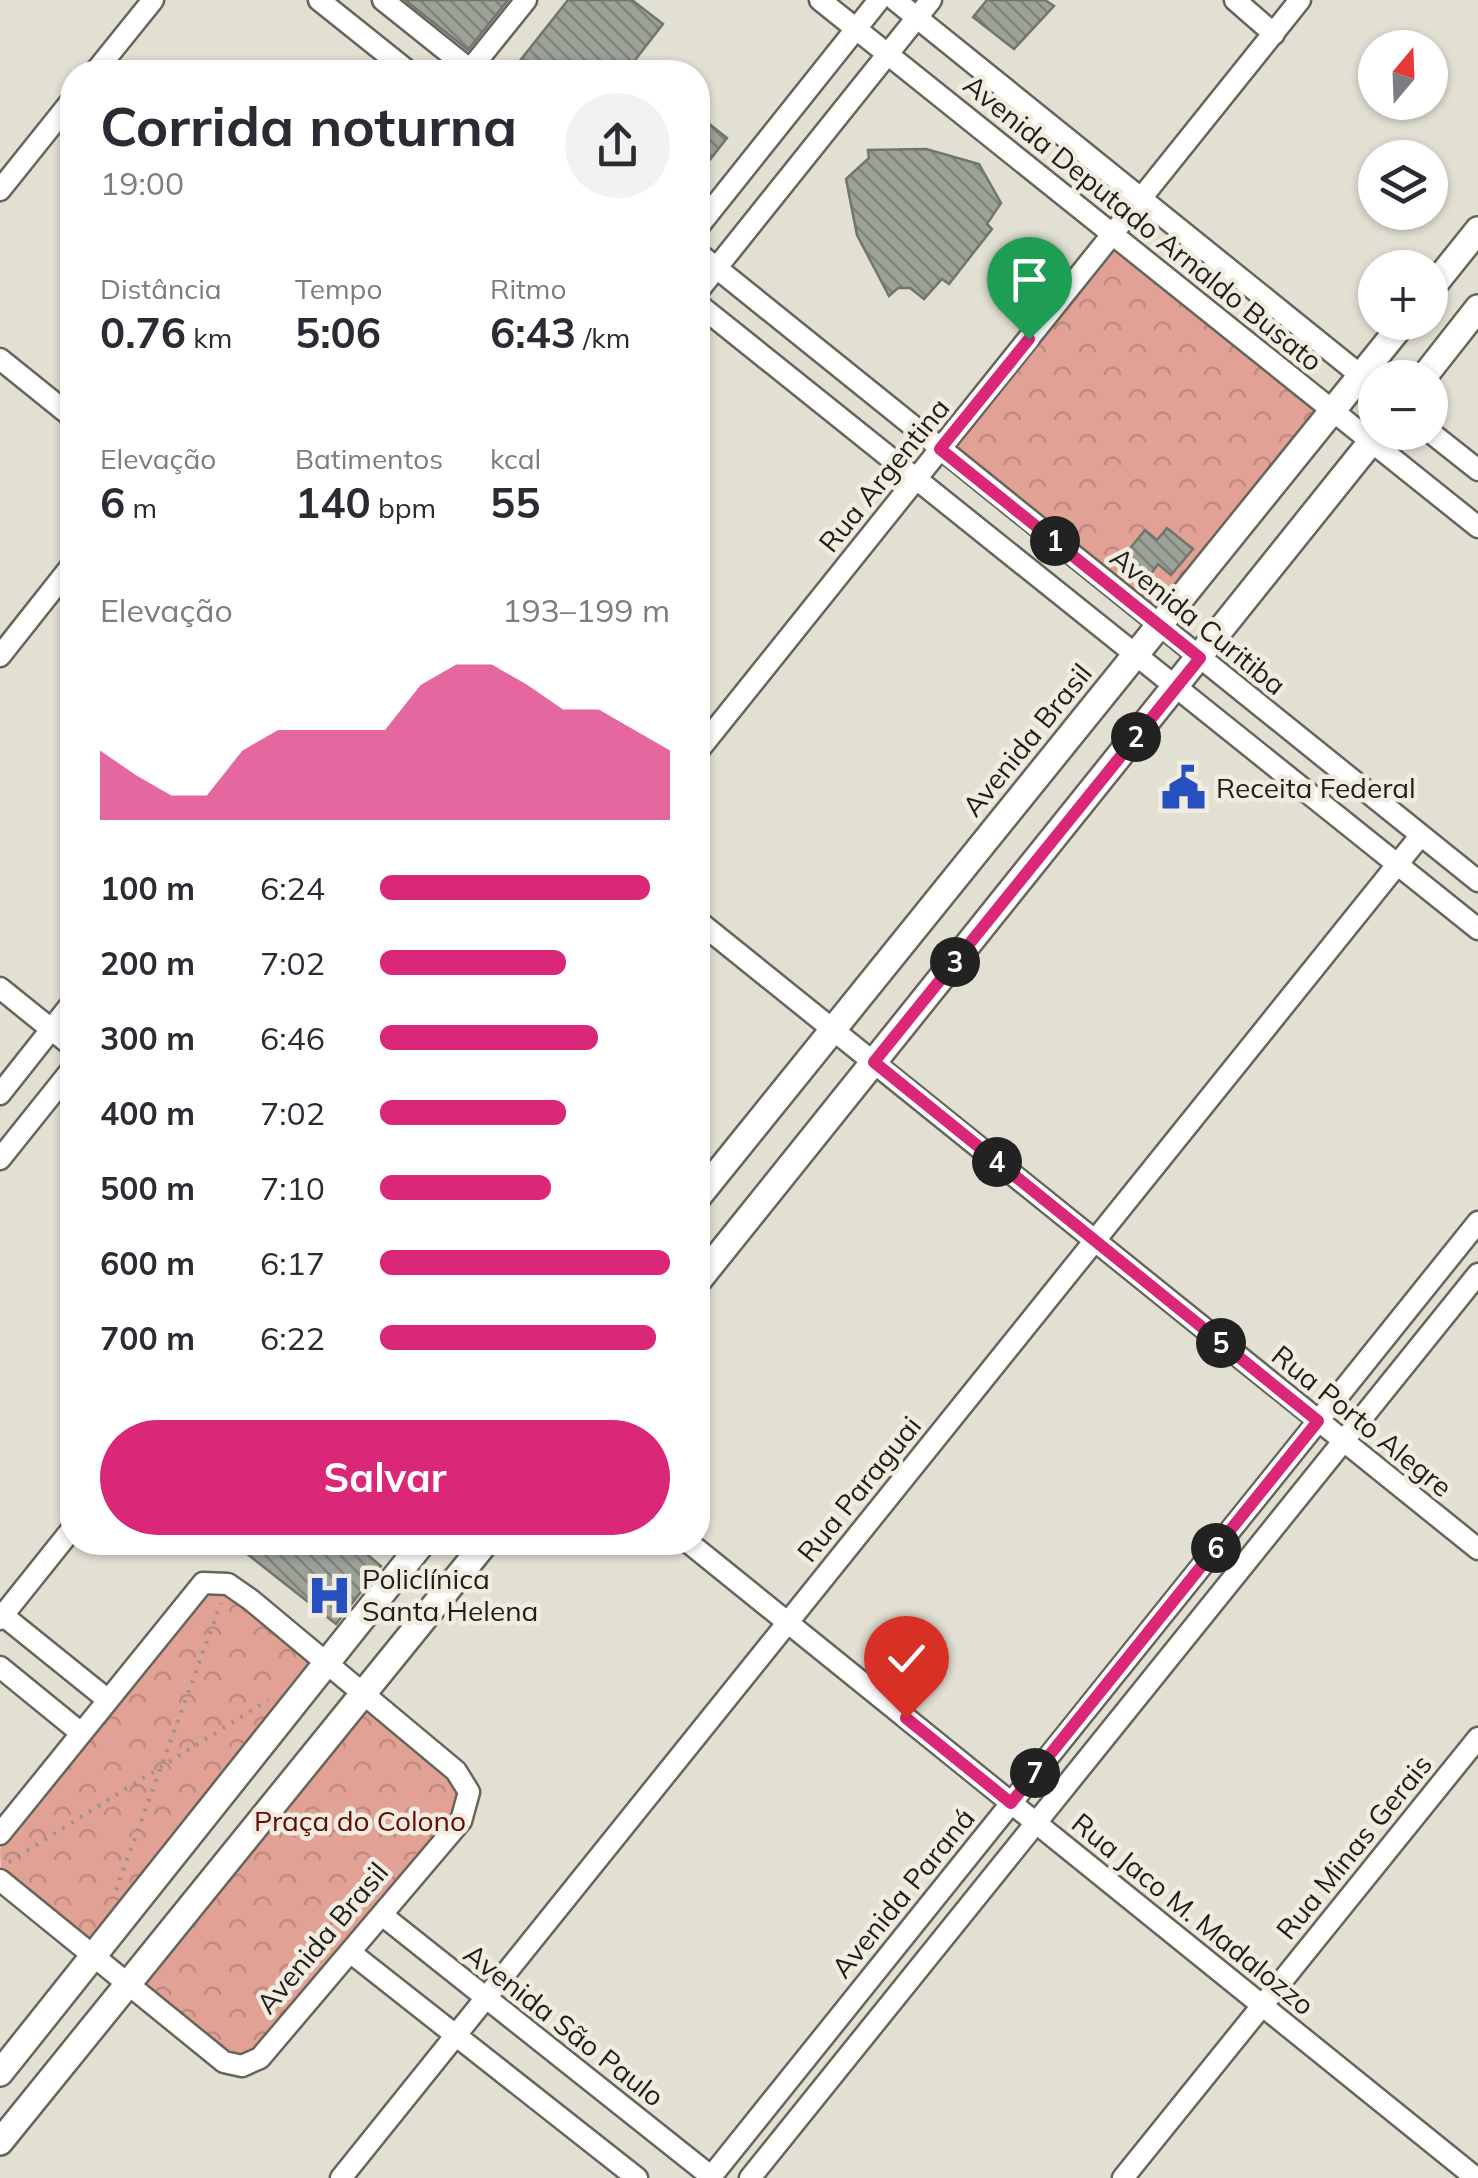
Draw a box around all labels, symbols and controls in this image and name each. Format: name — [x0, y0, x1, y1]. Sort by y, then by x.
north arrow — [1358, 30, 1448, 120]
map controls — [1358, 30, 1448, 450]
street label: Avenida Deputado Arnaldo Busato — [957, 67, 1330, 378]
text: Corrida noturna — [100, 91, 517, 160]
button: share — [565, 93, 670, 198]
button: layers — [1358, 140, 1448, 230]
text: 19:00 — [100, 163, 184, 203]
pin — [987, 237, 1072, 340]
button: + — [1358, 250, 1448, 340]
icon: arrive — [1002, 252, 1057, 307]
text: Distância — [100, 271, 222, 306]
text: Tempo — [295, 271, 382, 306]
text: Ritmo — [490, 271, 566, 306]
text: 0.76 — [100, 306, 186, 359]
text: 5:06 — [295, 306, 381, 359]
text: 6:43 — [490, 306, 576, 359]
text: km — [186, 320, 232, 355]
text: /km — [576, 320, 630, 355]
button: − — [1358, 360, 1448, 450]
street label: Rua Argentina — [811, 390, 956, 559]
text: Elevação — [100, 441, 216, 476]
text: Batimentos — [295, 441, 443, 476]
text: kcal — [490, 441, 541, 476]
text: 6 — [100, 476, 125, 529]
text: 140 — [295, 476, 371, 529]
text: 55 — [490, 476, 540, 529]
text: m — [125, 490, 157, 525]
text: bpm — [371, 490, 436, 525]
pin: 1 — [1030, 516, 1080, 566]
text: 1 — [1047, 523, 1063, 558]
street label: Avenida Curitiba — [1104, 539, 1293, 702]
text: Elevação — [100, 590, 233, 630]
text: 193–199 m — [502, 590, 670, 630]
street label: Avenida Brasil — [954, 656, 1099, 823]
pin: 2 — [1111, 712, 1161, 762]
text: 2 — [1128, 719, 1144, 754]
public building icon: Receita Federal — [1159, 764, 1207, 812]
place label: Receita Federal — [1216, 770, 1416, 805]
text: 100 m — [100, 868, 195, 908]
text: 6:24 — [260, 868, 325, 908]
pin: 3 — [930, 937, 980, 987]
text: 200 m — [100, 943, 195, 983]
text: 7:02 — [260, 943, 325, 983]
text: 3 — [947, 944, 963, 979]
text: 300 m — [100, 1018, 195, 1058]
text: 6:46 — [260, 1018, 325, 1058]
text: 400 m — [100, 1093, 195, 1133]
text: 7:02 — [260, 1093, 325, 1133]
pin: 4 — [972, 1137, 1022, 1187]
text: 4 — [989, 1144, 1005, 1179]
text: 500 m — [100, 1168, 195, 1208]
text: 7:10 — [260, 1168, 325, 1208]
text: 600 m — [100, 1243, 195, 1283]
text: 6:17 — [260, 1243, 325, 1283]
text: 700 m — [100, 1318, 195, 1358]
text: 6:22 — [260, 1318, 325, 1358]
pin: 5 — [1196, 1318, 1246, 1368]
text: 5 — [1213, 1325, 1229, 1360]
street label: Rua Porto Alegre — [1265, 1337, 1459, 1504]
street label: Rua Paraguai — [789, 1409, 928, 1569]
button: Salvar — [100, 1420, 670, 1535]
pin: 6 — [1191, 1523, 1241, 1573]
text: 6 — [1208, 1530, 1224, 1565]
place label: Policlínica Santa Helena — [362, 1561, 538, 1628]
hospital icon: Policlínica Santa Helena — [305, 1571, 353, 1619]
pin — [864, 1616, 949, 1719]
icon: check — [879, 1631, 934, 1686]
street label: Rua Minas Gerais — [1268, 1747, 1439, 1946]
pin: 7 — [1010, 1748, 1060, 1798]
text: 7 — [1027, 1755, 1043, 1790]
street label: Avenida Paraná — [824, 1801, 982, 1985]
park label: Praça do Colono — [254, 1803, 466, 1838]
street label: Rua Jaco M. Madalozzo — [1065, 1805, 1322, 2022]
street label: Avenida Brasil — [248, 1855, 395, 2020]
street label: Avenida São Paulo — [457, 1936, 671, 2114]

